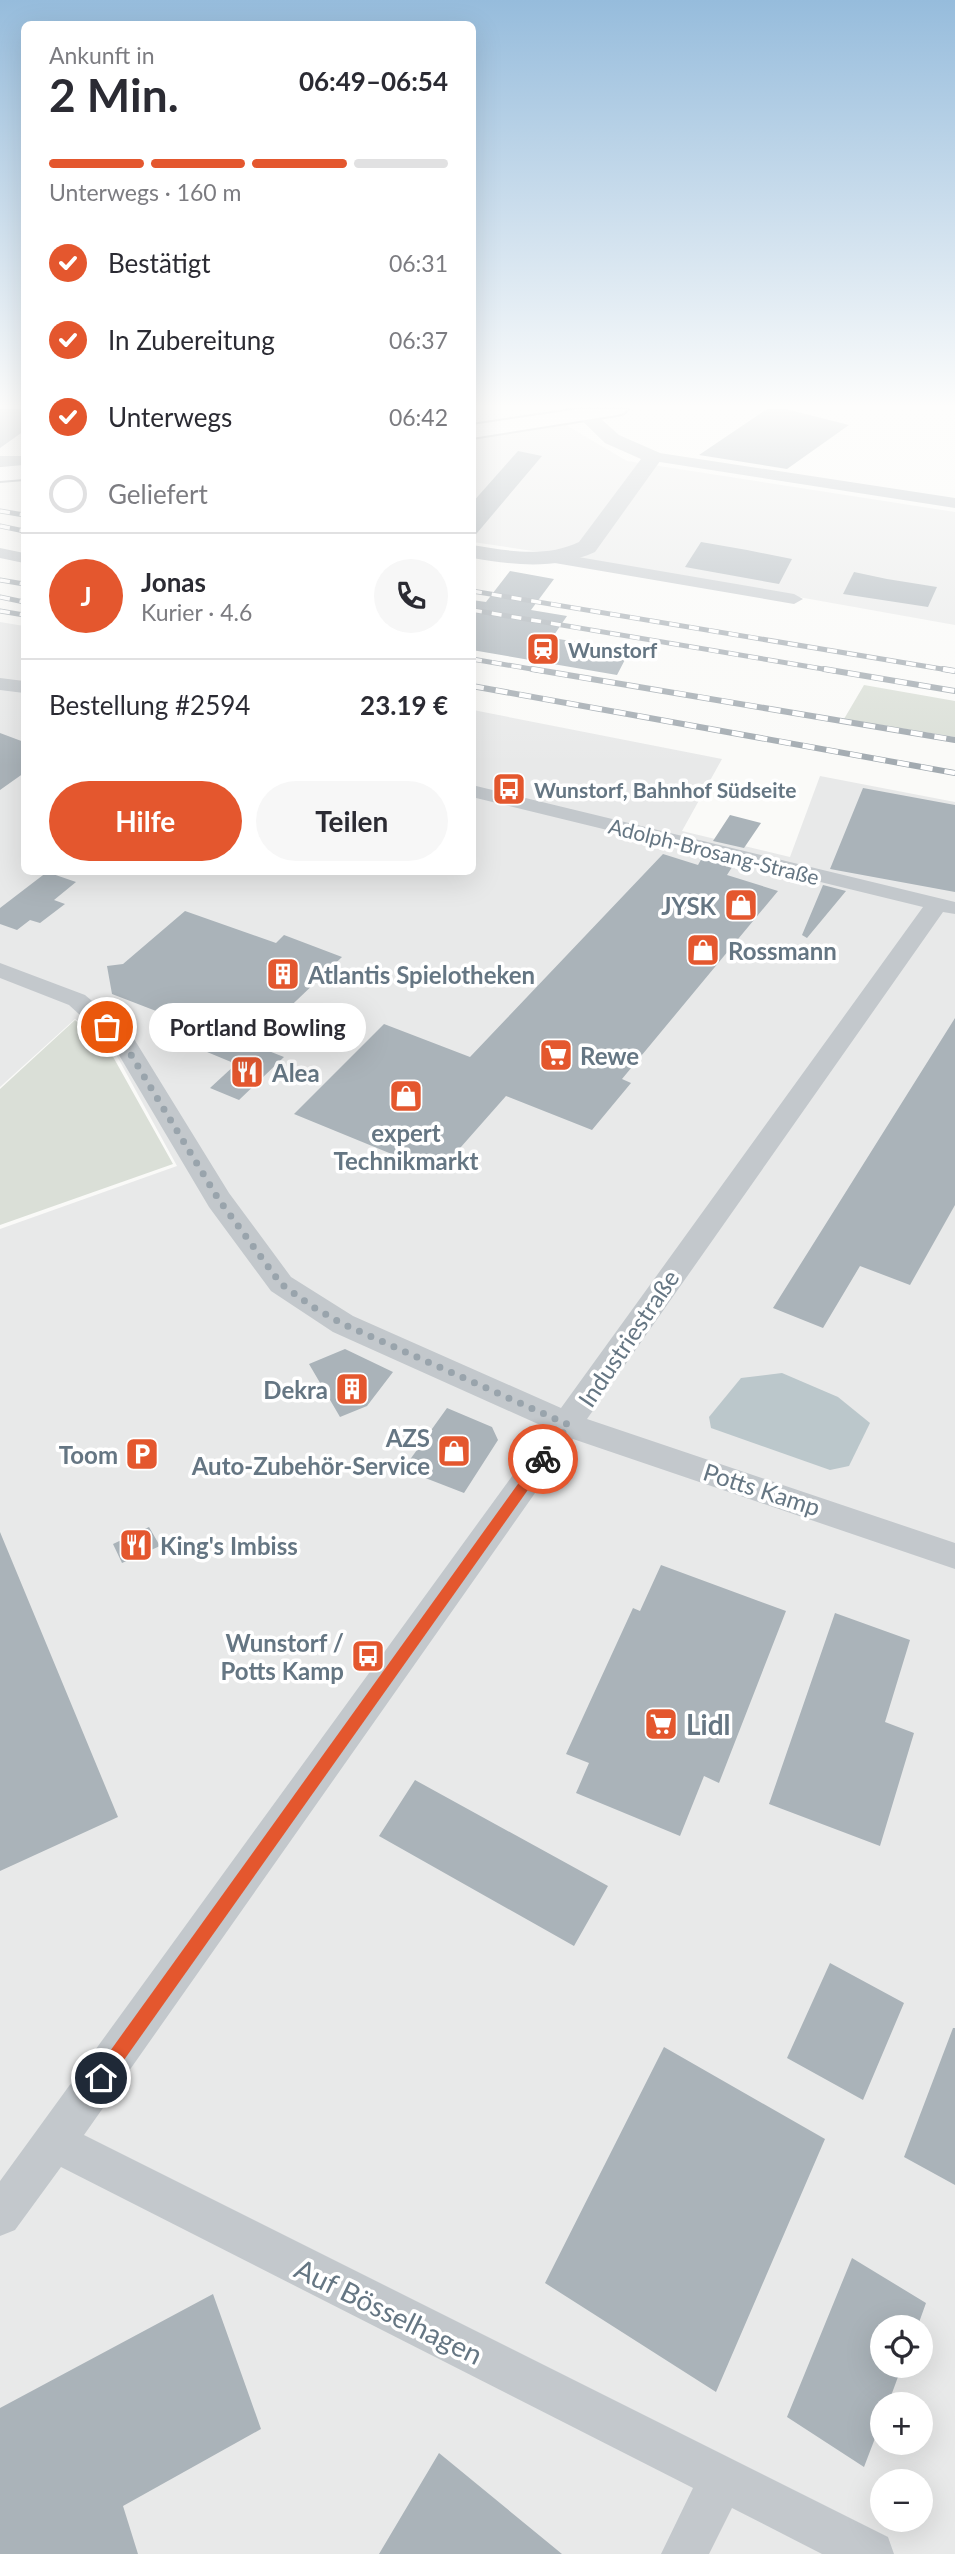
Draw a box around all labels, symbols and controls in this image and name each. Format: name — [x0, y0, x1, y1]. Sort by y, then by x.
text: Ankunft in — [49, 41, 155, 69]
text: 06:49–06:54 — [299, 65, 448, 97]
text: 2 Min. — [49, 67, 179, 122]
text: Unterwegs · 160 m — [49, 178, 242, 206]
icon: check — [49, 244, 87, 282]
text: Bestätigt — [108, 247, 211, 279]
text: 06:31 — [389, 249, 448, 277]
icon: check — [49, 321, 87, 359]
text: In Zubereitung — [108, 324, 275, 356]
text: 06:37 — [389, 326, 448, 354]
icon: check — [49, 398, 87, 436]
text: Unterwegs — [108, 401, 232, 433]
text: 06:42 — [389, 403, 448, 431]
text: Geliefert — [108, 478, 208, 510]
button: phone — [374, 559, 448, 633]
text: Jonas — [141, 566, 206, 598]
text: J — [80, 580, 92, 612]
text: Kurier · 4.6 — [141, 598, 252, 626]
station icon: Wunstorf — [524, 630, 562, 668]
place label: Wunstorf — [568, 637, 658, 662]
text: Bestellung #2594 — [49, 689, 250, 721]
text: 23.19 € — [360, 689, 448, 721]
bus stop icon: Wunstorf, Bahnhof Südseite — [490, 770, 528, 808]
place label: Wunstorf, Bahnhof Südseite — [534, 777, 797, 802]
button: Hilfe — [49, 781, 242, 861]
button: Teilen — [256, 781, 448, 861]
street label: Adolph-Brosang-Straße — [606, 813, 822, 889]
shop icon: JYSK — [722, 886, 760, 924]
place label: JYSK — [661, 891, 717, 920]
shop icon: Rossmann — [684, 931, 722, 969]
place label: Rossmann — [728, 936, 837, 965]
building icon: Atlantis Spielotheken — [264, 955, 302, 993]
place label: Atlantis Spielotheken — [307, 960, 535, 989]
pin — [77, 997, 137, 1057]
callout: Portland Bowling — [149, 1002, 366, 1052]
icon: bag — [88, 1008, 126, 1046]
text: Portland Bowling — [169, 1013, 346, 1041]
supermarket icon: Rewe — [537, 1036, 575, 1074]
place label: Rewe — [580, 1041, 639, 1070]
restaurant icon: Alea — [228, 1053, 266, 1091]
place label: Alea — [271, 1058, 320, 1087]
shop icon: expert Technikmarkt — [387, 1077, 425, 1115]
place label: expert Technikmarkt — [334, 1118, 479, 1175]
street label: Industriestraße — [572, 1264, 684, 1412]
building icon: Dekra — [333, 1370, 371, 1408]
place label: Dekra — [263, 1375, 328, 1404]
place label: AZS Auto-Zubehör-Service — [191, 1423, 430, 1480]
courier — [508, 1424, 578, 1494]
shop icon: AZS Auto-Zubehör-Service — [435, 1432, 473, 1470]
parking icon: Toom — [123, 1435, 161, 1473]
place label: Toom — [59, 1440, 118, 1469]
icon: bike — [524, 1440, 562, 1478]
street label: Potts Kamp — [700, 1457, 824, 1521]
restaurant icon: King's Imbiss — [117, 1526, 155, 1564]
place label: King's Imbiss — [160, 1531, 298, 1560]
place label: Wunstorf / Potts Kamp — [221, 1628, 344, 1685]
bus stop icon: Wunstorf / Potts Kamp — [349, 1637, 387, 1675]
supermarket icon: Lidl — [642, 1705, 680, 1743]
place label: Lidl — [686, 1707, 731, 1741]
pin — [71, 2048, 131, 2108]
icon: home — [82, 2059, 120, 2097]
street label: Auf Bösselhagen — [290, 2251, 488, 2371]
map controls — [870, 2315, 933, 2532]
button: locate — [870, 2315, 933, 2378]
button: + — [870, 2392, 933, 2455]
button: − — [870, 2469, 933, 2532]

